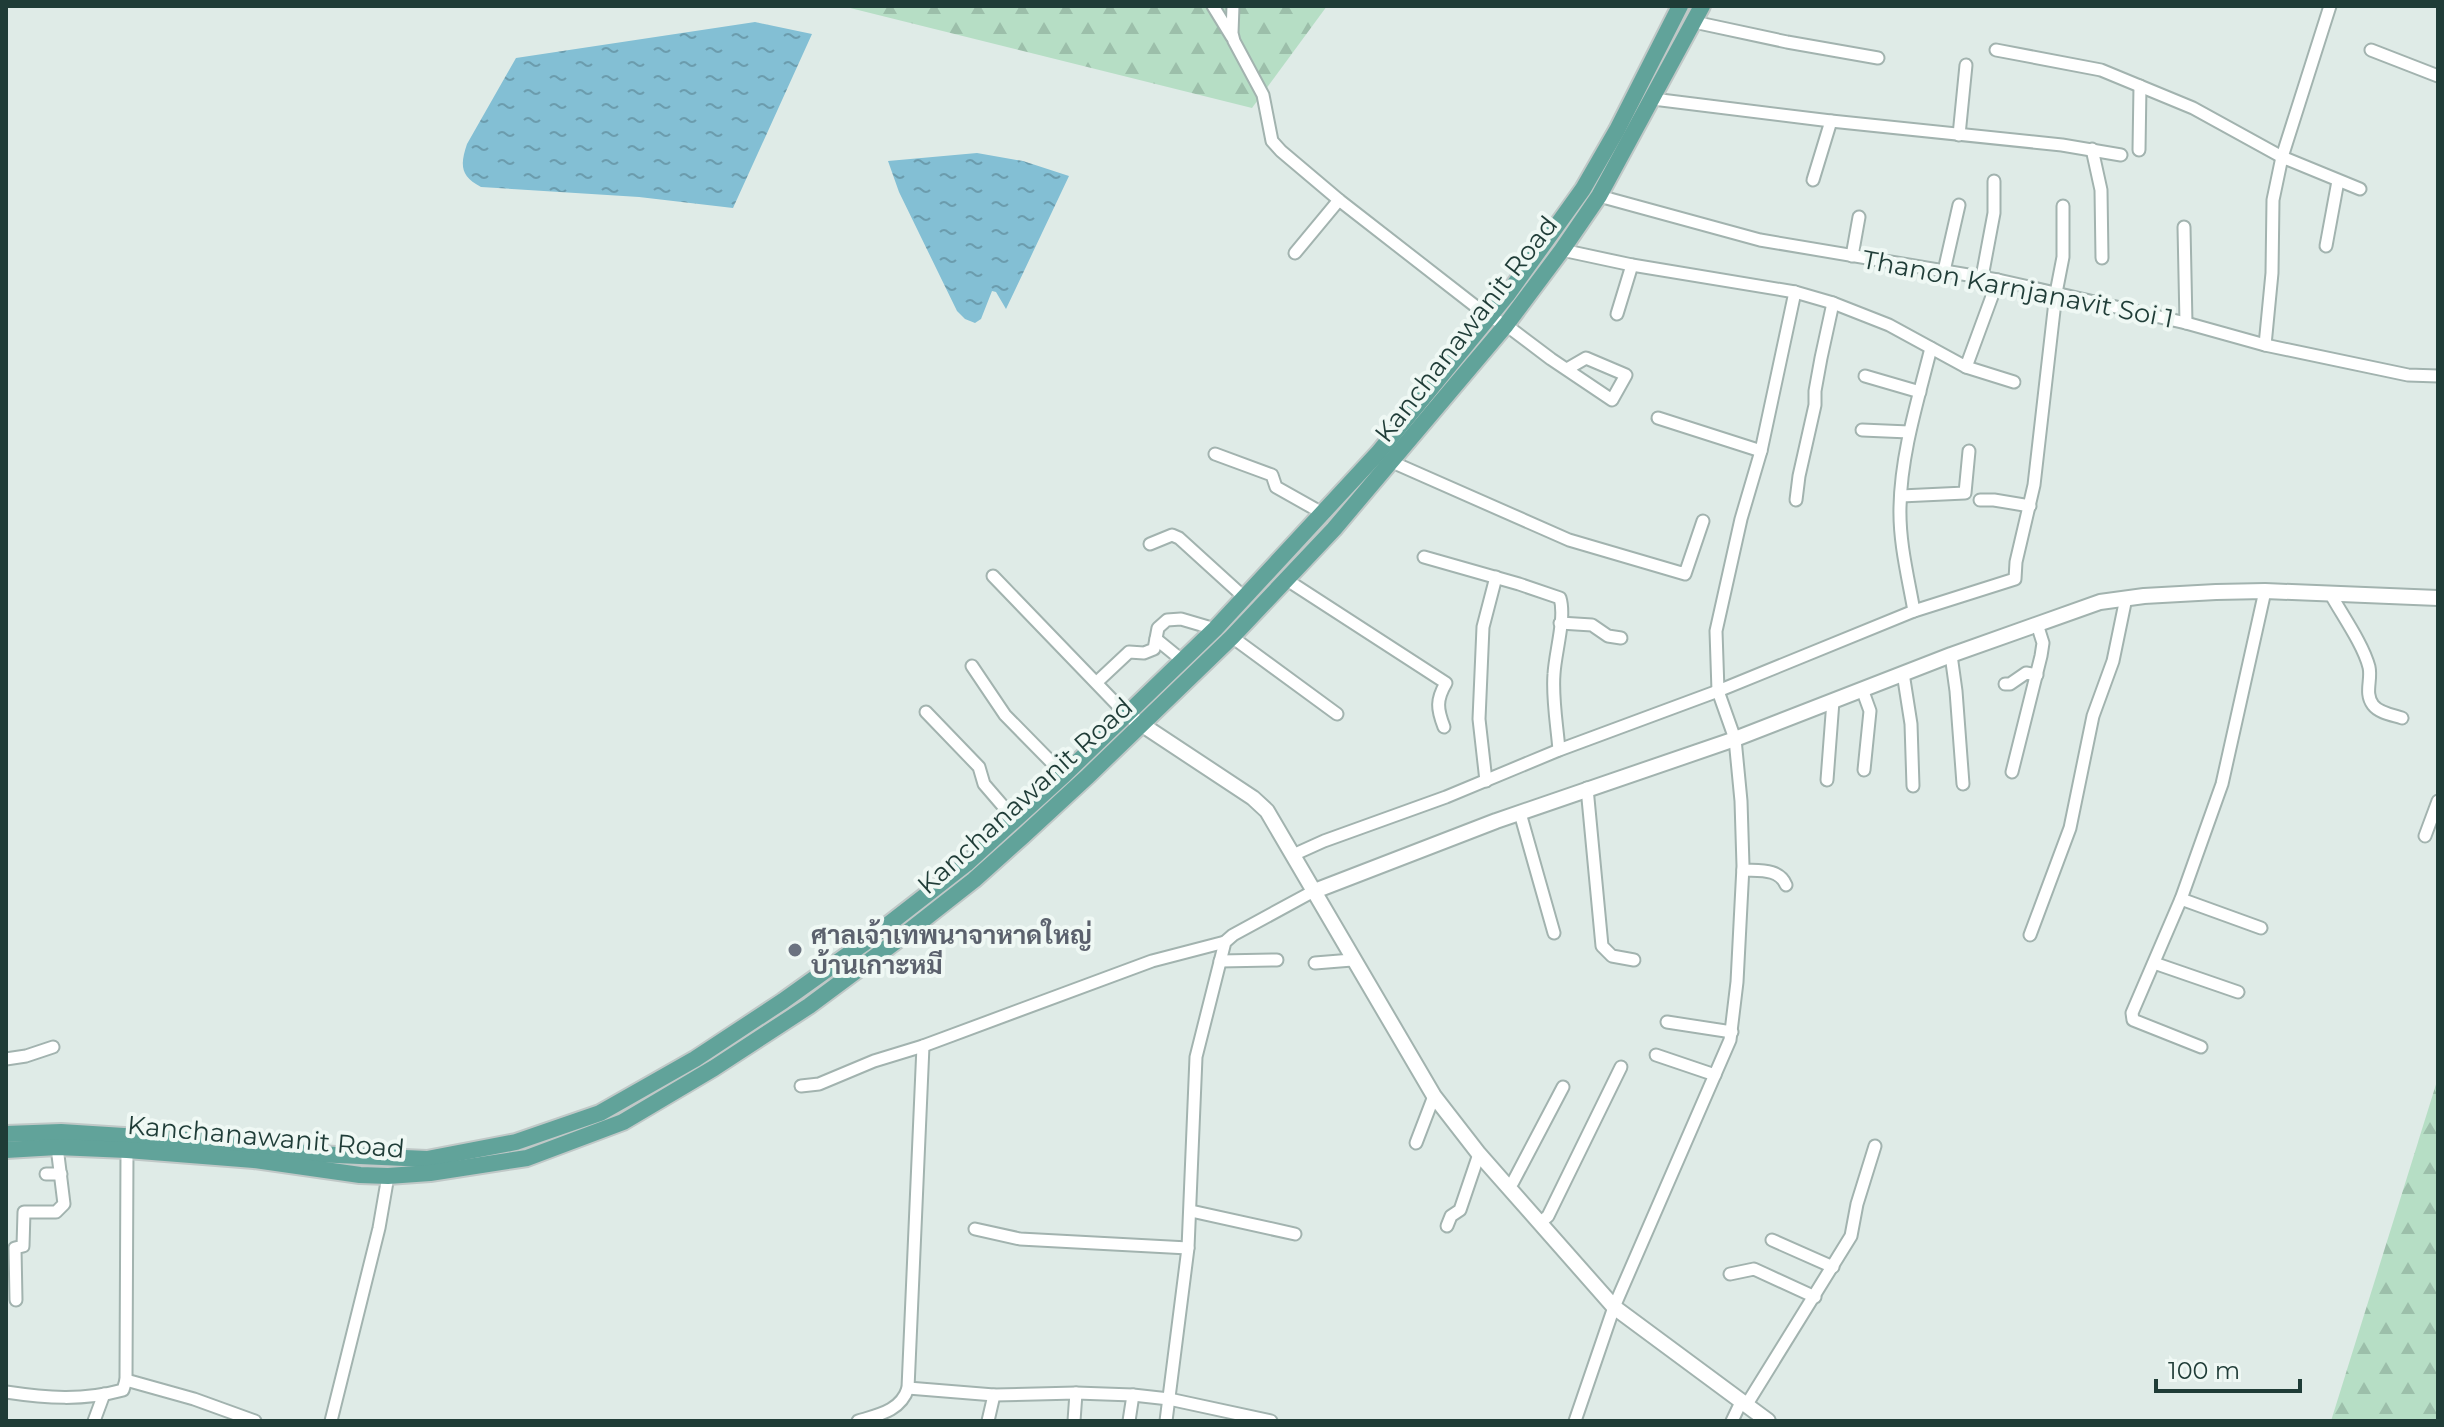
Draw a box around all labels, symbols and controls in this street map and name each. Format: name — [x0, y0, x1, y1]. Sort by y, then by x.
street label: Kanchanawanit Road — [1368, 209, 1564, 449]
street label: Thanon Karnjanavit Soi 1 — [1860, 243, 2176, 335]
street label: Kanchanawanit Road — [911, 691, 1139, 901]
place label: ศาลเจ้าเทพนาจาหาดใหญ่ บ้านเกาะหมี — [811, 918, 1092, 981]
marker: ศาลเจ้าเทพนาจาหาดใหญ่ บ้านเกาะหมี — [786, 941, 804, 959]
street label: Kanchanawanit Road — [126, 1109, 406, 1165]
scale bar — [2156, 1343, 2300, 1393]
text: 100 m — [2168, 1356, 2240, 1385]

